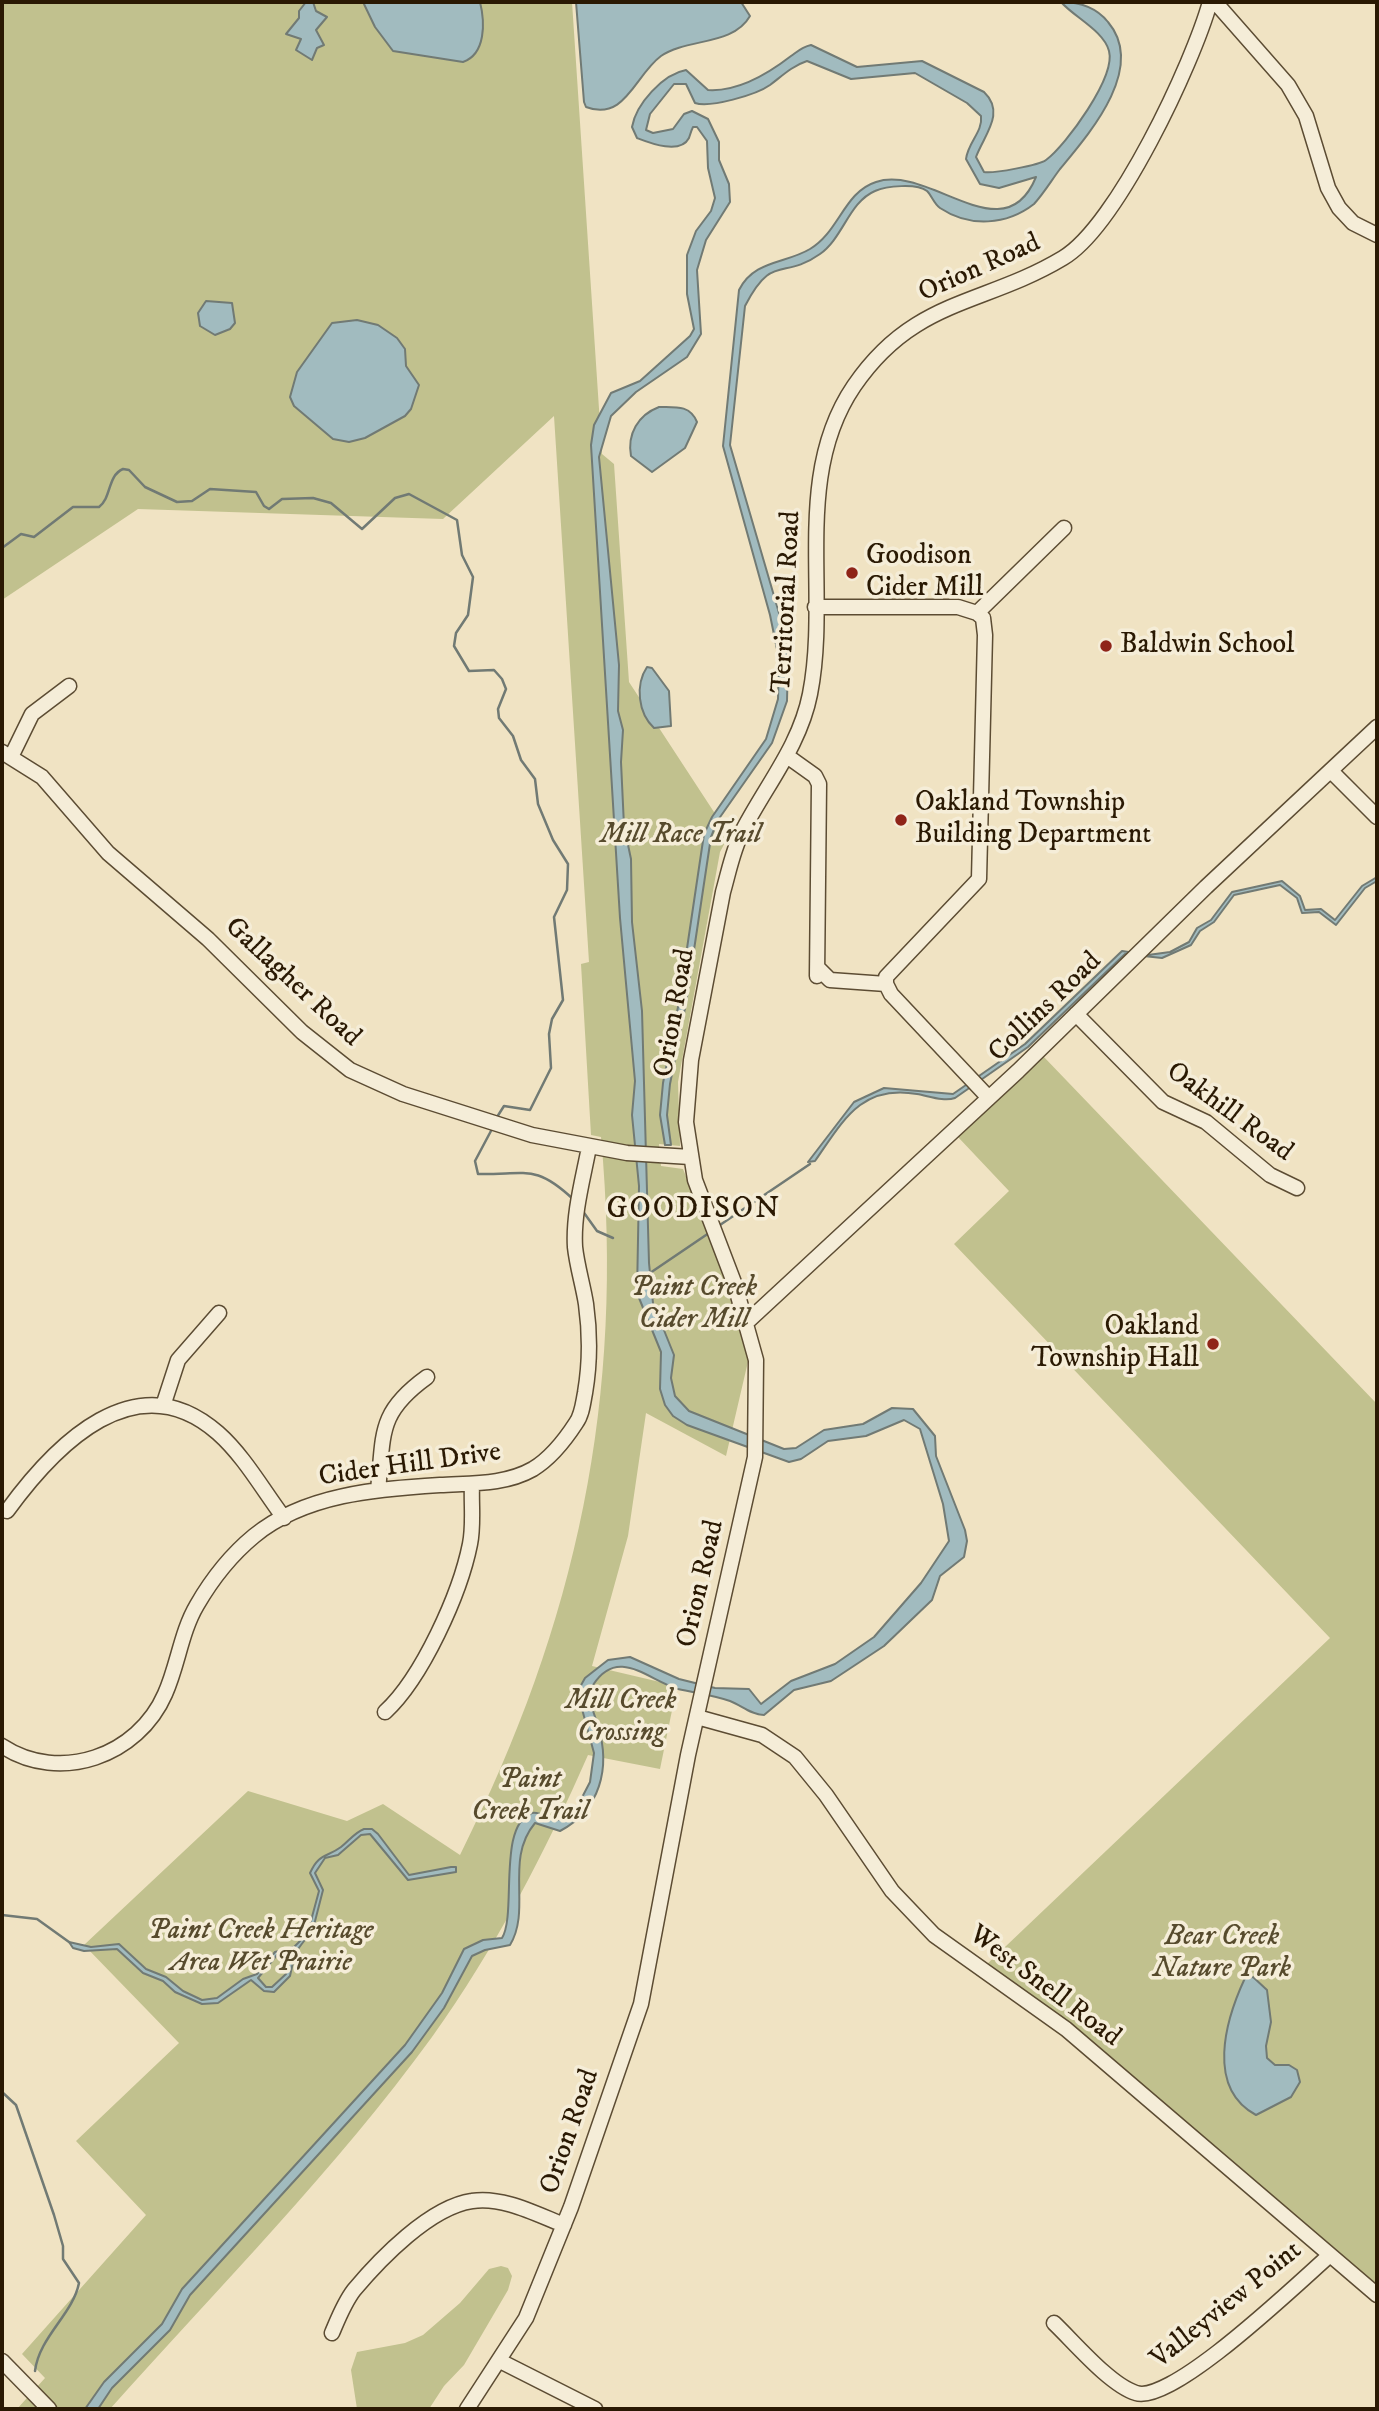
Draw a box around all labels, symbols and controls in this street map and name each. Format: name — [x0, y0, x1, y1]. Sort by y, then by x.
street label: Orion Road — [914, 227, 1046, 311]
street label: Territorial Road — [766, 510, 810, 694]
place label: Goodison Cider Mill — [866, 540, 983, 606]
marker: Goodison Cider Mill — [844, 565, 860, 581]
place label: Baldwin School — [1120, 629, 1294, 663]
marker: Baldwin School — [1098, 638, 1114, 654]
place label: Oakland Township Building Department — [915, 787, 1151, 853]
marker: Oakland Township Building Department — [893, 812, 909, 828]
park label: Mill Race Trail — [600, 819, 762, 853]
street label: Gallagher Road — [217, 911, 367, 1055]
street label: Orion Road — [648, 946, 704, 1080]
street label: Collins Road — [982, 946, 1110, 1070]
street label: Oakhill Road — [1159, 1056, 1299, 1170]
district label: GOODISON — [608, 1193, 780, 1229]
park label: Paint Creek Cider Mill — [631, 1272, 757, 1338]
place label: Oakland Township Hall — [1031, 1311, 1199, 1377]
marker: Oakland Township Hall — [1205, 1336, 1221, 1352]
street label: Cider Hill Drive — [317, 1437, 503, 1495]
street label: Orion Road — [671, 1517, 733, 1651]
park label: Mill Creek Crossing — [565, 1685, 677, 1751]
park label: Paint Creek Trail — [471, 1764, 589, 1830]
park label: Paint Creek Heritage Area Wet Prairie — [148, 1915, 374, 1981]
street label: West Snell Road — [961, 1919, 1127, 2055]
park label: Bear Creek Nature Park — [1153, 1921, 1291, 1987]
street label: Orion Road — [534, 2065, 608, 2199]
street label: Valleyview Point — [1145, 2235, 1309, 2377]

